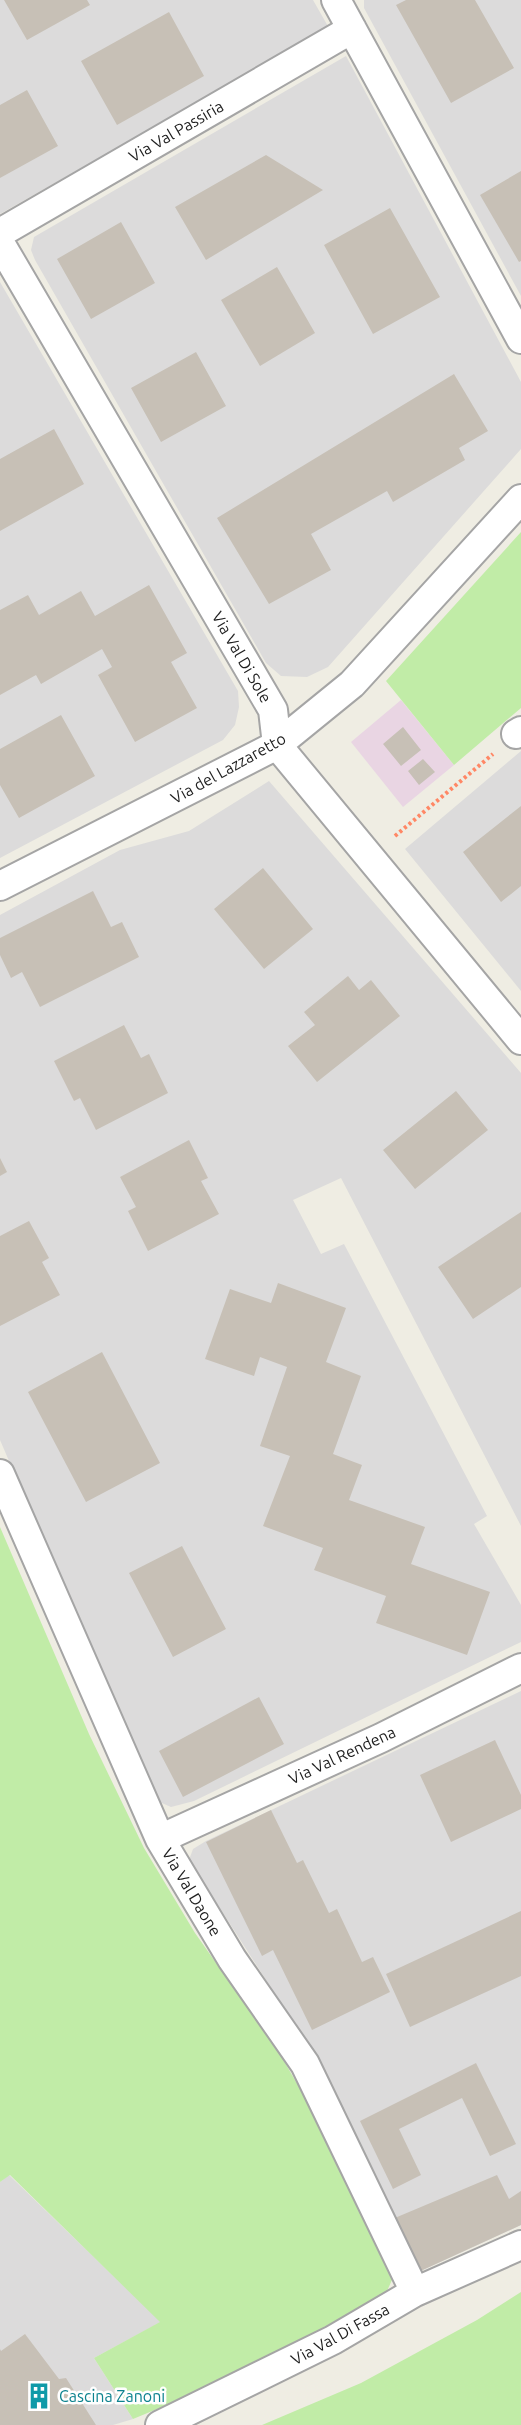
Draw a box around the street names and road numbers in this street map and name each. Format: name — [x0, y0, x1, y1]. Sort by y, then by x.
street label: Via Val Passiria — [126, 97, 226, 165]
street label: Via Val Di Sole — [209, 608, 275, 706]
street label: Via del Lazzaretto — [167, 729, 289, 807]
street label: Via Val Rendena — [286, 1722, 398, 1788]
street label: Via Val Daone — [159, 1845, 225, 1939]
street label: Via Val Di Fassa — [288, 2300, 392, 2368]

